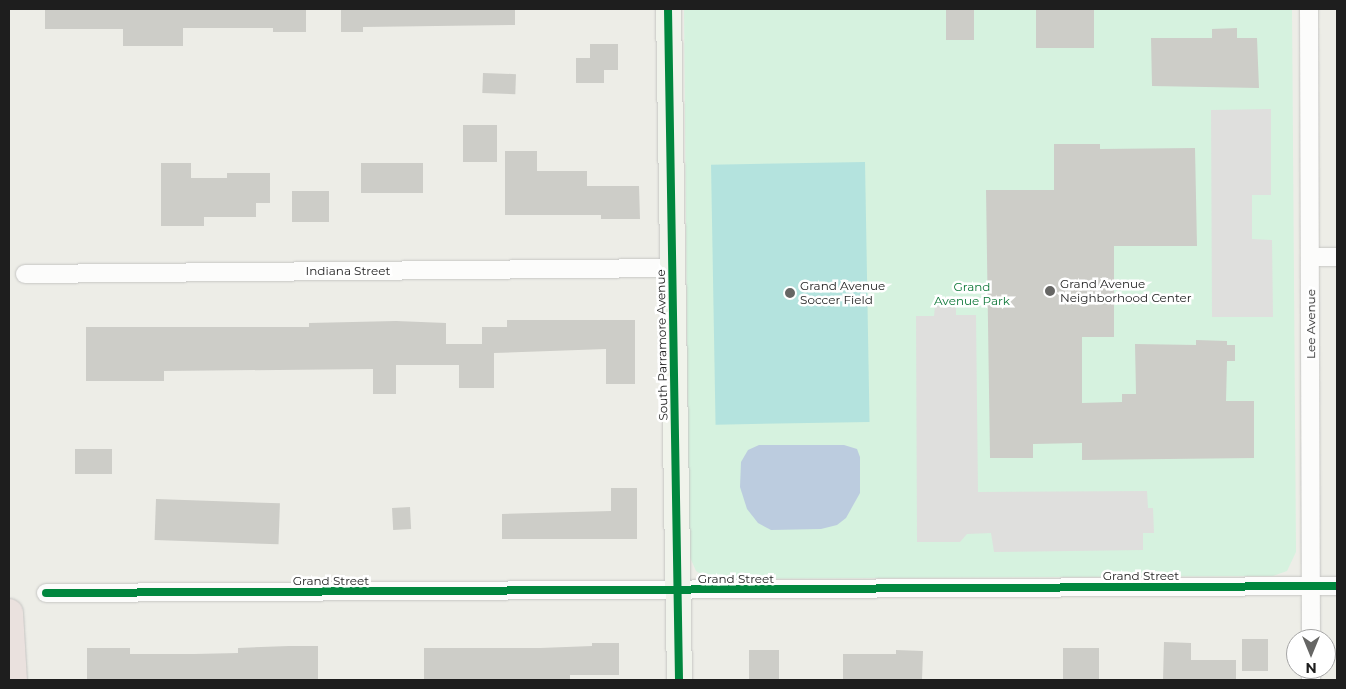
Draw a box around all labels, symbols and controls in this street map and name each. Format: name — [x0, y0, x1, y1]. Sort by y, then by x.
street label: Indiana Street — [306, 264, 390, 278]
street label: South Parramore Avenue — [653, 269, 671, 421]
place label: Grand Avenue Neighborhood Center — [1060, 277, 1192, 305]
place label: Grand Avenue Soccer Field — [800, 279, 885, 307]
park label: Grand Avenue Park — [934, 280, 1010, 308]
marker: Grand Avenue Neighborhood Center — [1044, 285, 1056, 297]
marker: Grand Avenue Soccer Field — [784, 287, 796, 299]
street label: Lee Avenue — [1304, 289, 1318, 359]
street label: Grand Street — [1103, 569, 1179, 583]
street label: Grand Street — [698, 572, 774, 586]
street label: Grand Street — [293, 574, 369, 588]
north arrow — [1286, 629, 1336, 679]
text: N — [1305, 659, 1317, 677]

